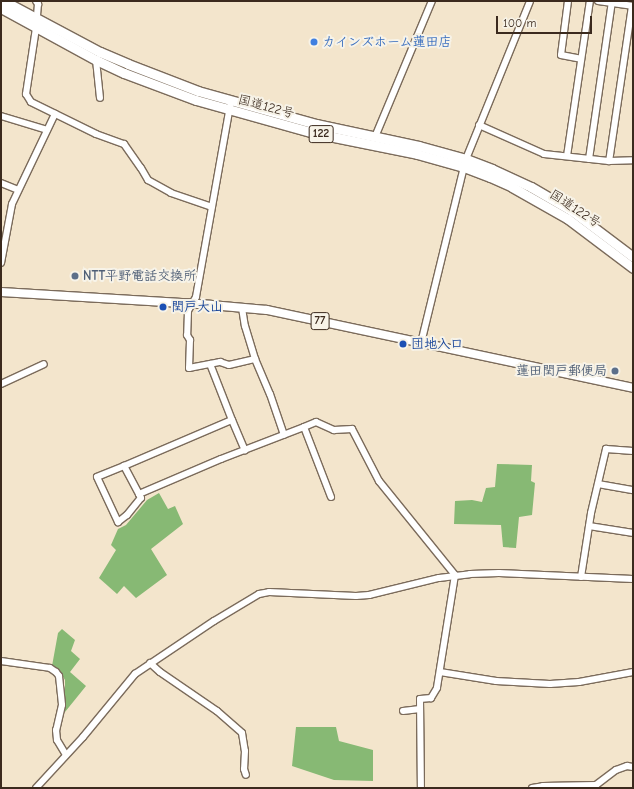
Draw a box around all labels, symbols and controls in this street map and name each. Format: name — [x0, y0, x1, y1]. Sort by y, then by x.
scale bar — [498, 8, 594, 34]
text: 100 m — [503, 16, 536, 30]
place label: カインズホーム蓮田店 — [322, 34, 452, 50]
marker: カインズホーム蓮田店 — [309, 37, 319, 47]
street label: 国道122号 — [236, 92, 296, 122]
road number: 122 — [308, 124, 334, 144]
street label: 国道122号 — [547, 187, 603, 231]
place label: NTT平野電話交換所 — [83, 268, 196, 284]
marker: NTT平野電話交換所 — [70, 271, 80, 281]
place label: 閏戸大山 — [171, 299, 223, 315]
marker: 閏戸大山 — [158, 302, 168, 312]
road number: 77 — [310, 311, 330, 331]
place label: 団地入口 — [411, 336, 463, 352]
marker: 団地入口 — [398, 339, 408, 349]
place label: 蓮田閏戸郵便局 — [516, 363, 607, 379]
marker: 蓮田閏戸郵便局 — [610, 366, 620, 376]

